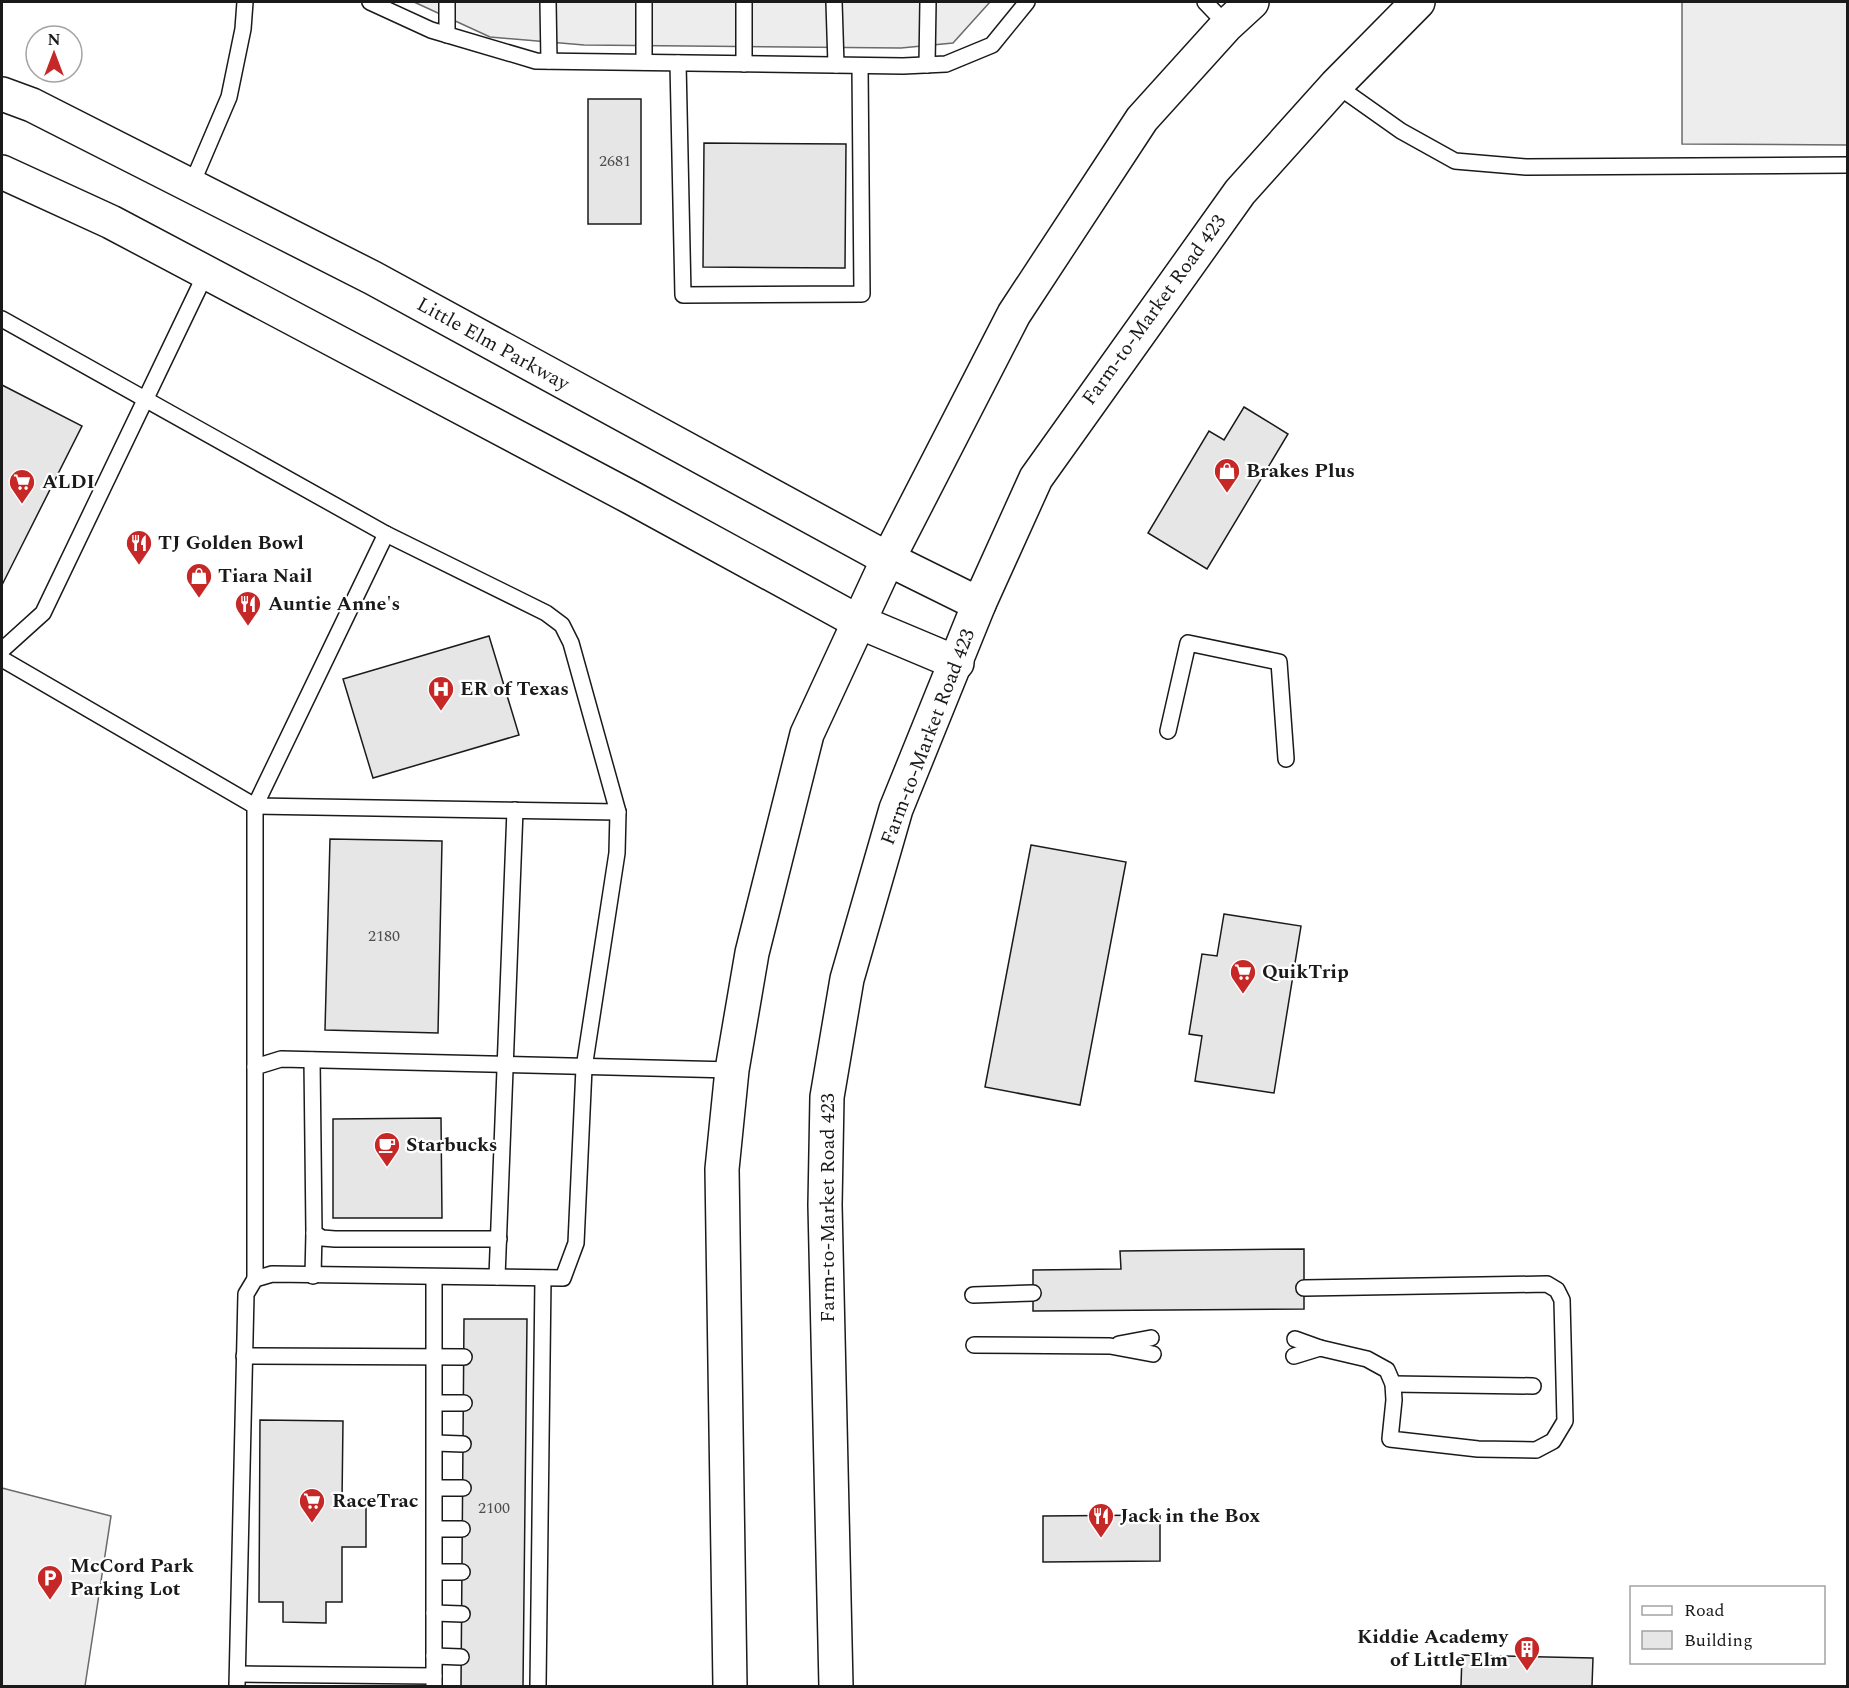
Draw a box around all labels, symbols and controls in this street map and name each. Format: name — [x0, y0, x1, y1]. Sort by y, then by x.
north arrow — [24, 24, 84, 84]
text: N — [47, 28, 61, 52]
house number: 2681 — [599, 149, 631, 173]
street label: Farm-to-Market Road 423 — [1074, 208, 1234, 412]
street label: Little Elm Parkway — [411, 290, 576, 399]
shop icon: Brakes Plus — [1212, 456, 1242, 494]
place label: Brakes Plus — [1246, 456, 1355, 486]
supermarket icon: ALDI — [7, 467, 37, 505]
place label: ALDI — [42, 467, 95, 497]
restaurant icon: TJ Golden Bowl — [124, 528, 154, 566]
place label: TJ Golden Bowl — [158, 528, 304, 558]
shop icon: Tiara Nail — [184, 561, 214, 599]
place label: Tiara Nail — [218, 561, 313, 591]
restaurant icon: Auntie Anne's — [233, 589, 263, 627]
place label: Auntie Anne's — [268, 589, 400, 619]
street label: Farm-to-Market Road 423 — [873, 625, 983, 849]
hospital icon: ER of Texas — [426, 674, 456, 712]
place label: ER of Texas — [460, 674, 569, 704]
house number: 2180 — [368, 924, 400, 948]
supermarket icon: QuikTrip — [1228, 957, 1258, 995]
place label: QuikTrip — [1262, 957, 1349, 987]
street label: Farm-to-Market Road 423 — [813, 1093, 843, 1323]
cafe icon: Starbucks — [372, 1130, 402, 1168]
place label: Starbucks — [406, 1130, 498, 1160]
supermarket icon: RaceTrac — [297, 1486, 327, 1524]
place label: RaceTrac — [332, 1486, 419, 1516]
house number: 2100 — [478, 1496, 510, 1520]
restaurant icon: Jack in the Box — [1086, 1501, 1116, 1539]
place label: Jack in the Box — [1120, 1501, 1260, 1531]
place label: McCord Park Parking Lot — [70, 1551, 194, 1604]
parking icon: McCord Park Parking Lot — [35, 1563, 65, 1601]
legend — [1630, 1586, 1825, 1664]
text: Road — [1684, 1597, 1725, 1624]
place label: Kiddie Academy of Little Elm — [1357, 1622, 1509, 1675]
text: Building — [1684, 1627, 1753, 1654]
building icon: Kiddie Academy of Little Elm — [1512, 1634, 1542, 1672]

